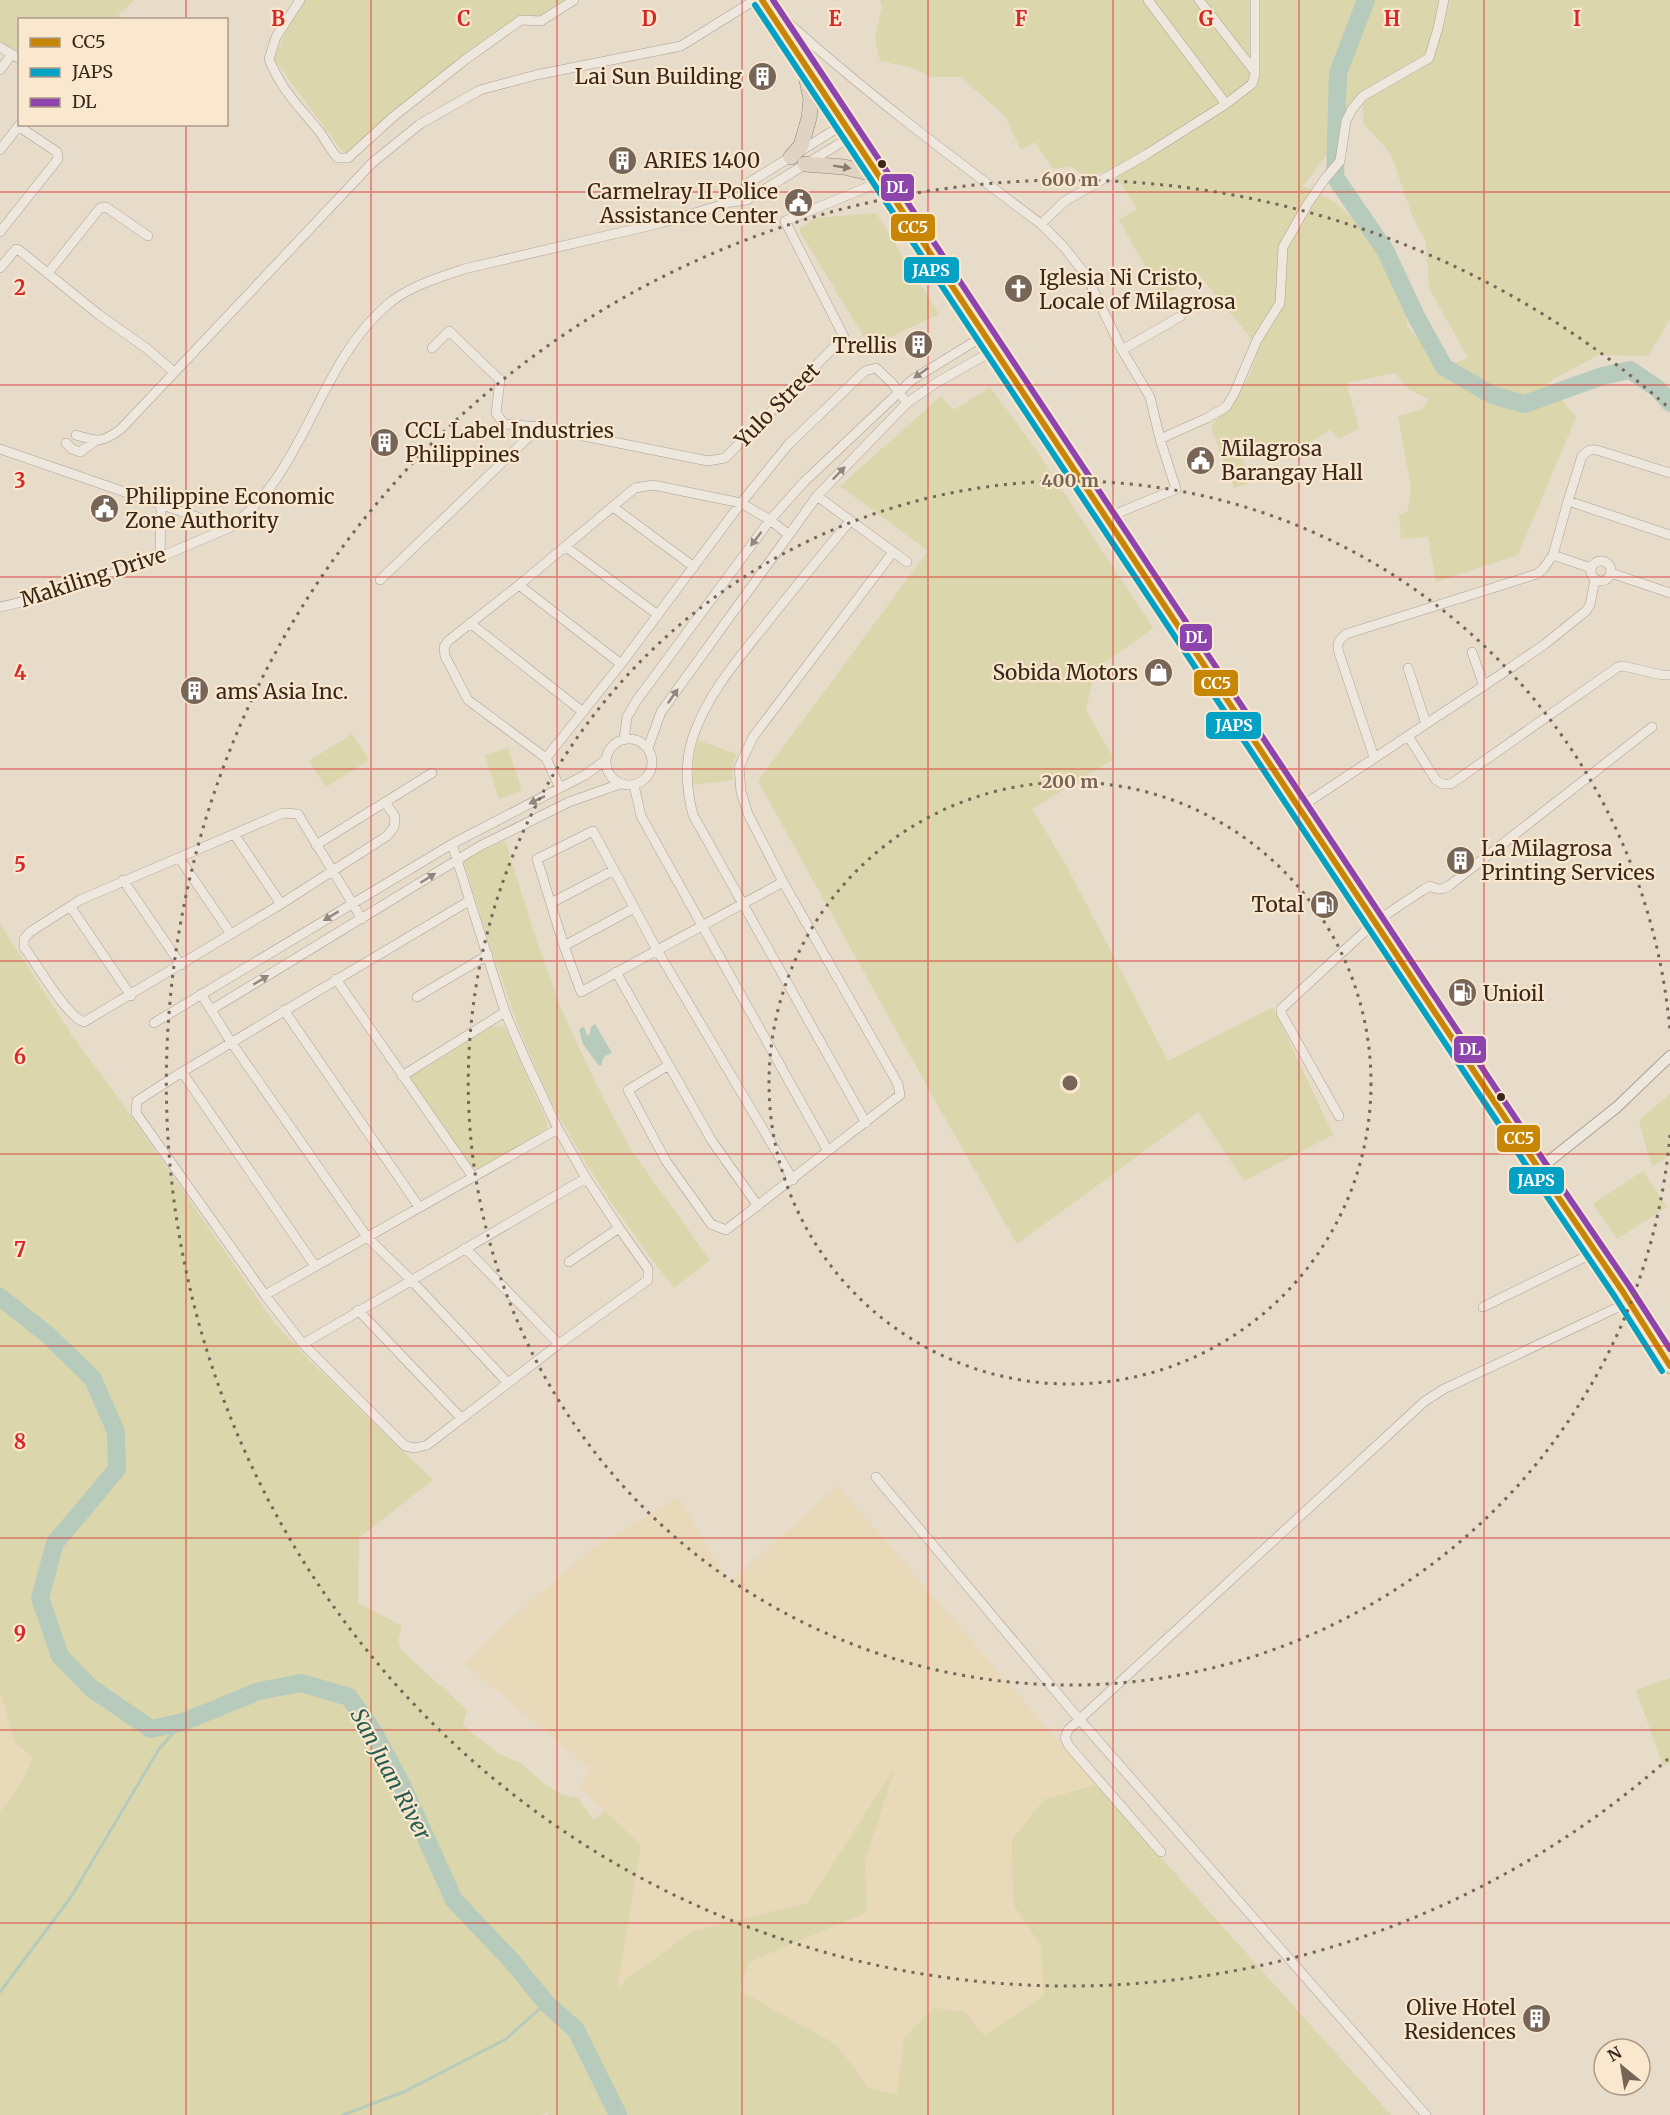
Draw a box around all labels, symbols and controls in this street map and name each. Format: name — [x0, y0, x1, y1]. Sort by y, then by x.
text: B — [271, 6, 285, 31]
text: C — [457, 6, 471, 31]
text: D — [641, 6, 657, 31]
text: E — [828, 6, 842, 31]
text: F — [1015, 6, 1028, 31]
text: G — [1199, 6, 1214, 31]
text: H — [1384, 6, 1400, 31]
text: I — [1573, 6, 1581, 31]
legend — [18, 18, 228, 126]
text: CC5 — [72, 30, 105, 53]
text: JAPS — [71, 60, 113, 83]
building icon: Lai Sun Building — [747, 60, 779, 92]
place label: Lai Sun Building — [575, 63, 742, 90]
text: DL — [72, 90, 96, 113]
building icon: ARIES 1400 — [607, 144, 639, 176]
place label: ARIES 1400 — [643, 147, 760, 174]
unlabelled marker — [876, 158, 888, 170]
one-way arrow — [833, 163, 852, 172]
text: 600 m — [1041, 168, 1099, 191]
line badge: DL — [880, 173, 915, 202]
text: DL — [886, 177, 908, 197]
place label: Carmelray II Police Assistance Center — [587, 178, 778, 229]
public building icon: Carmelray II Police Assistance Center — [783, 187, 815, 219]
line badge: CC5 — [890, 213, 936, 242]
text: CC5 — [898, 217, 928, 237]
line badge: JAPS — [903, 256, 960, 284]
text: JAPS — [911, 260, 950, 280]
place label: Iglesia Ni Cristo, Locale of Milagrosa — [1039, 264, 1236, 315]
church icon: Iglesia Ni Cristo, Locale of Milagrosa — [1002, 273, 1034, 305]
text: 2 — [14, 275, 26, 300]
building icon: Trellis — [902, 329, 934, 361]
place label: Trellis — [833, 332, 897, 359]
street label: Yulo Street — [728, 357, 825, 454]
one-way arrow — [914, 367, 930, 379]
place label: CCL Label Industries Philippines — [405, 417, 614, 468]
building icon: CCL Label Industries Philippines — [368, 426, 400, 458]
place label: Milagrosa Barangay Hall — [1221, 435, 1363, 486]
public building icon: Milagrosa Barangay Hall — [1184, 444, 1216, 476]
one-way arrow — [832, 466, 846, 480]
text: 3 — [14, 468, 26, 493]
text: 400 m — [1041, 469, 1099, 492]
place label: Philippine Economic Zone Authority — [125, 483, 335, 534]
public building icon: Philippine Economic Zone Authority — [88, 492, 120, 524]
one-way arrow — [751, 532, 763, 547]
street label: Makiling Drive — [17, 541, 169, 613]
line badge: DL — [1179, 623, 1213, 652]
text: DL — [1185, 627, 1207, 647]
shop icon: Sobida Motors — [1143, 656, 1175, 688]
place label: Sobida Motors — [992, 659, 1138, 686]
text: 4 — [14, 660, 27, 685]
line badge: CC5 — [1193, 669, 1239, 697]
text: CC5 — [1201, 673, 1231, 693]
building icon: ams Asia Inc. — [179, 675, 211, 707]
place label: ams Asia Inc. — [216, 678, 348, 705]
one-way arrow — [667, 688, 678, 704]
line badge: JAPS — [1205, 711, 1262, 740]
text: JAPS — [1214, 715, 1253, 735]
text: 200 m — [1042, 770, 1098, 793]
one-way arrow — [528, 794, 546, 804]
place label: La Milagrosa Printing Services — [1481, 835, 1655, 886]
building icon: La Milagrosa Printing Services — [1444, 844, 1476, 876]
text: 5 — [14, 852, 26, 877]
one-way arrow — [420, 872, 436, 883]
fuel station icon: Total — [1309, 888, 1341, 920]
place label: Total — [1252, 891, 1304, 918]
one-way arrow — [323, 910, 339, 921]
one-way arrow — [253, 974, 269, 985]
fuel station icon: Unioil — [1446, 977, 1478, 1009]
place label: Unioil — [1483, 980, 1545, 1007]
line badge: DL — [1453, 1035, 1487, 1064]
text: DL — [1459, 1039, 1481, 1059]
text: 6 — [14, 1044, 26, 1069]
centre of rings — [1060, 1073, 1080, 1093]
unlabelled marker — [1495, 1091, 1507, 1103]
line badge: CC5 — [1496, 1124, 1541, 1153]
text: CC5 — [1504, 1128, 1534, 1148]
line badge: JAPS — [1508, 1166, 1565, 1195]
text: JAPS — [1516, 1170, 1555, 1190]
text: 7 — [14, 1237, 26, 1262]
text: 8 — [14, 1429, 26, 1454]
text: 9 — [14, 1621, 26, 1646]
water label: San Juan River — [345, 1703, 438, 1846]
place label: Olive Hotel Residences — [1404, 1994, 1516, 2045]
building icon: Olive Hotel Residences — [1521, 2003, 1553, 2035]
north arrow — [1592, 2037, 1652, 2097]
text: N — [1604, 2042, 1625, 2066]

